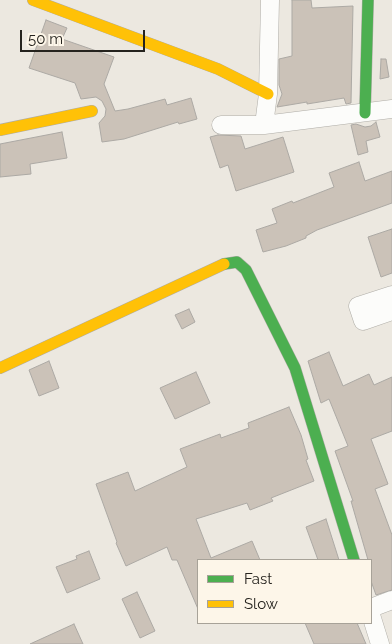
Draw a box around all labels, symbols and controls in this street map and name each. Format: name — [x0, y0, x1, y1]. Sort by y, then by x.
scale bar — [22, 20, 148, 52]
text: 50 m — [28, 30, 63, 48]
legend — [197, 559, 372, 624]
text: Fast — [244, 570, 272, 588]
text: Slow — [244, 595, 278, 613]

